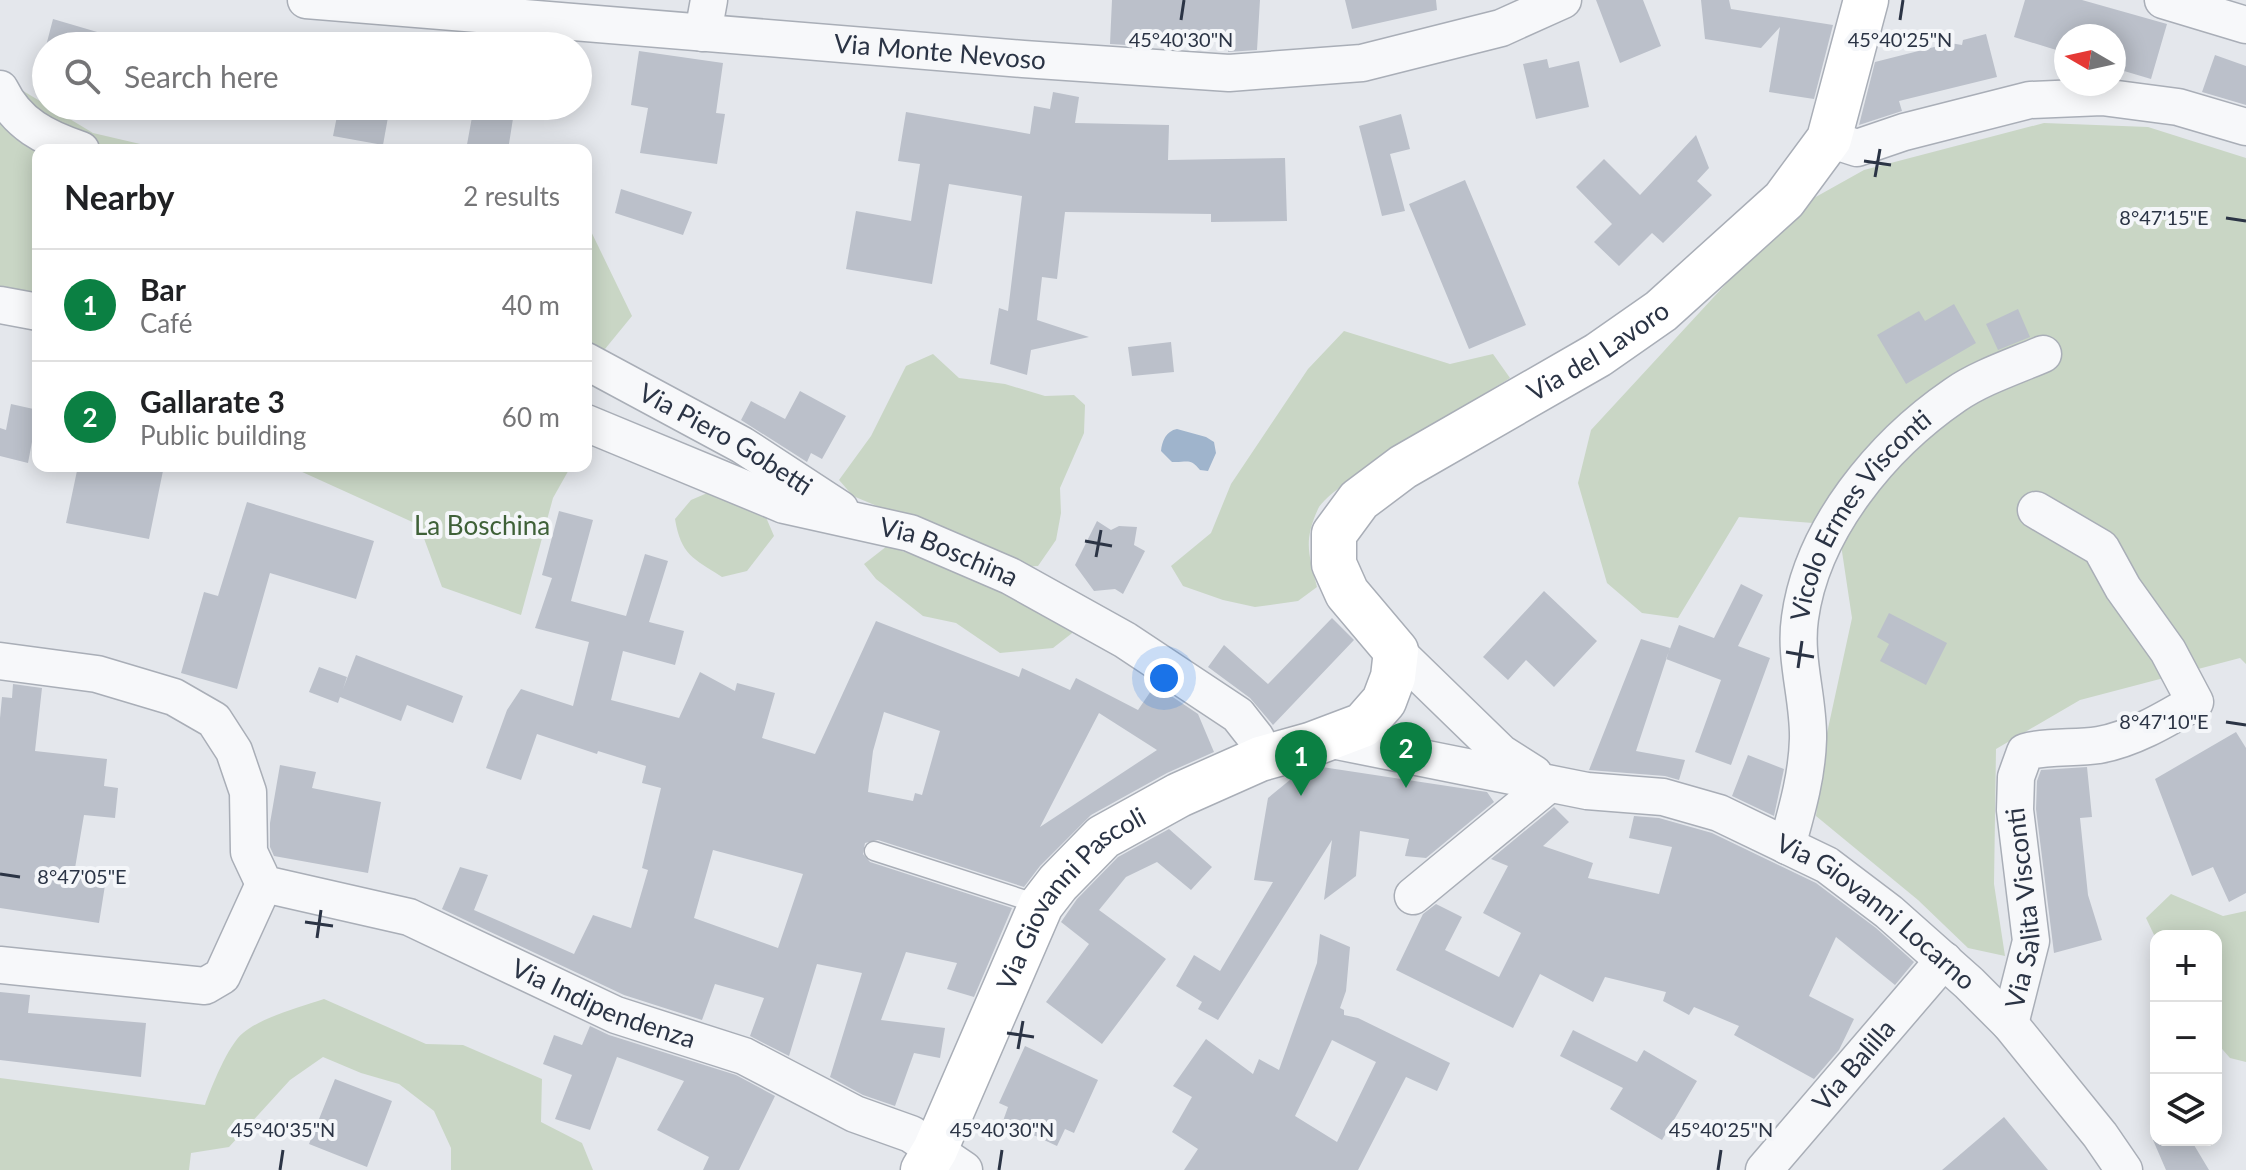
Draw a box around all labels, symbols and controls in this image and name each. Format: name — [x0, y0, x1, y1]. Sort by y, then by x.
north arrow — [2054, 24, 2126, 96]
street label: Via Monte Nevoso — [833, 26, 1047, 76]
text: 45°40'30"N — [1129, 27, 1233, 51]
text: 45°40'25"N — [1848, 27, 1952, 51]
search box — [32, 32, 592, 120]
icon: search — [60, 54, 104, 98]
text: Search here — [124, 58, 279, 94]
text: Nearby — [64, 176, 175, 217]
text: 2 results — [463, 180, 560, 212]
text: 8°47'15"E — [2119, 205, 2209, 229]
text: Bar — [140, 271, 186, 307]
text: 1 — [82, 289, 98, 321]
text: 40 m — [502, 289, 560, 321]
street label: Via del Lavoro — [1521, 293, 1675, 407]
text: Café — [140, 307, 193, 339]
street label: Via Piero Gobetti — [634, 376, 819, 502]
text: Gallarate 3 — [140, 383, 285, 419]
text: 2 — [82, 401, 98, 433]
text: 60 m — [502, 401, 560, 433]
street label: Vicolo Ermes Visconti — [1783, 403, 1937, 623]
text: Public building — [140, 419, 306, 451]
park label: La Boschina — [414, 509, 550, 541]
street label: Via Boschina — [877, 510, 1024, 593]
your location — [1144, 658, 1184, 698]
text: 8°47'10"E — [2119, 709, 2209, 733]
pin: 2 — [1380, 722, 1432, 788]
pin: 1 — [1275, 730, 1327, 796]
street label: Via Giovanni Pascoli — [989, 800, 1151, 995]
street label: Via Salita Visconti — [1998, 806, 2046, 1012]
street label: Via Giovanni Locarno — [1771, 826, 1982, 996]
text: 8°47'05"E — [37, 864, 127, 888]
map controls — [2150, 930, 2222, 1146]
button: + — [2150, 930, 2222, 1002]
street label: Via Indipendenza — [507, 951, 700, 1054]
button: − — [2150, 1002, 2222, 1074]
street label: Via Balilla — [1805, 1012, 1901, 1117]
button: layers — [2150, 1074, 2222, 1146]
text: 45°40'35"N — [231, 1117, 335, 1141]
text: 45°40'30"N — [950, 1117, 1054, 1141]
text: 45°40'25"N — [1669, 1117, 1773, 1141]

